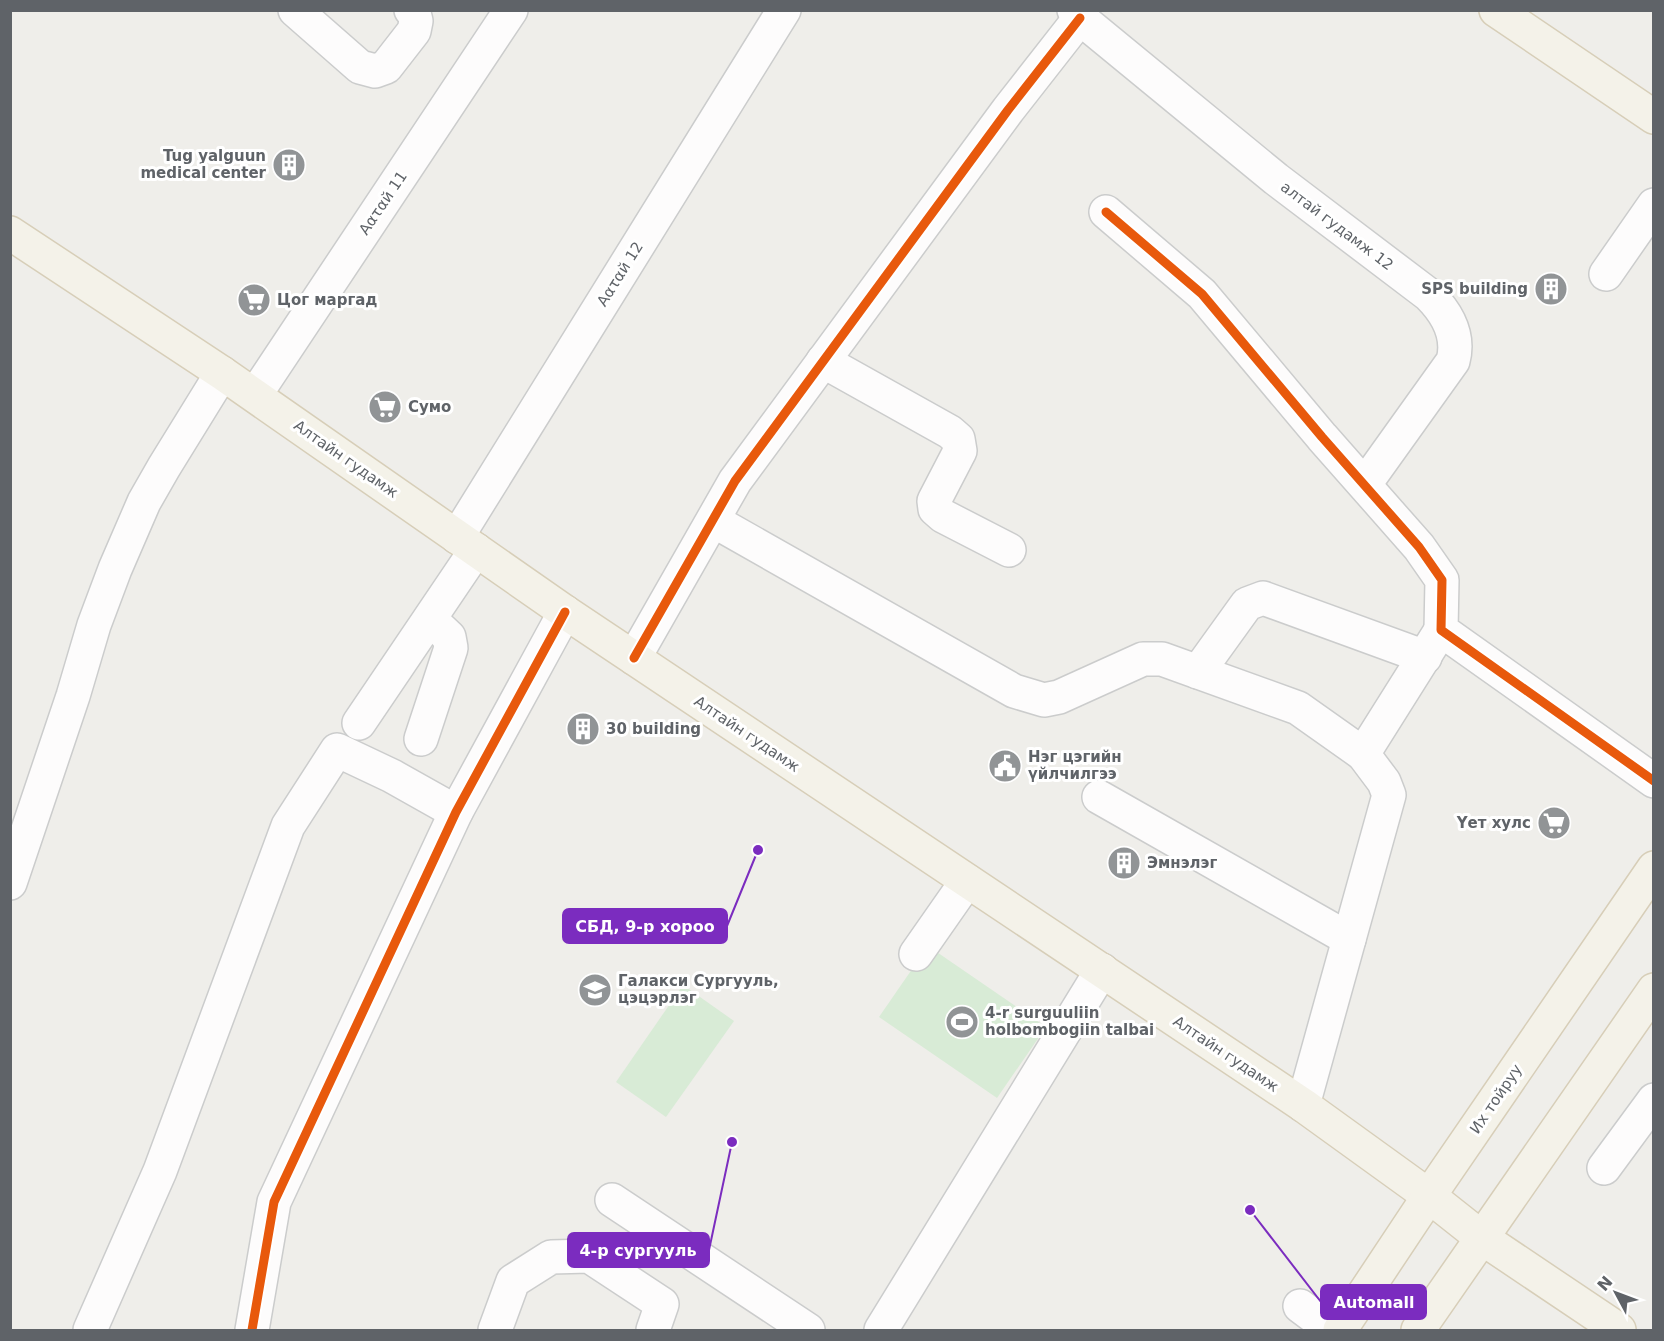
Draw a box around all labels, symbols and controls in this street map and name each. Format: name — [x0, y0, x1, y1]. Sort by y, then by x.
place label: Tug yalguun medical center — [140, 147, 267, 182]
building icon: Tug yalguun medical center — [271, 147, 307, 183]
street label: Ααταй 11 — [355, 168, 411, 238]
street label: алтай гудамж 12 — [1277, 178, 1397, 274]
street label: Ααταй 12 — [593, 238, 647, 310]
building icon: SPS building — [1533, 271, 1569, 307]
place label: SPS building — [1421, 280, 1528, 298]
supermarket icon: Цог маргад — [236, 282, 272, 318]
place label: Цог маргад — [277, 291, 377, 309]
supermarket icon: Сумо — [367, 389, 403, 425]
place label: Сумо — [408, 398, 451, 416]
street label: Алтайн гудамж — [290, 416, 402, 502]
street label: Алтайн гудамж — [691, 692, 803, 776]
building icon: 30 building — [565, 711, 601, 747]
place label: 30 building — [606, 720, 701, 738]
public building icon: Нэг цэгийн үйлчилгээ — [987, 748, 1023, 784]
place label: Нэг цэгийн үйлчилгээ — [1028, 748, 1122, 783]
supermarket icon: Үет хулс — [1536, 805, 1572, 841]
place label: Үет хулс — [1456, 814, 1531, 832]
building icon: Эмнэлэг — [1106, 845, 1142, 881]
place label: Эмнэлэг — [1147, 854, 1217, 872]
callout: СБД, 9-р хороо — [563, 909, 727, 943]
text: СБД, 9-р хороо — [575, 917, 715, 936]
school or university icon: Галакси Сургууль, цэцэрлэг — [577, 972, 613, 1008]
place label: Галакси Сургууль, цэцэрлэг — [618, 972, 779, 1007]
sports icon: 4-r surguuliin holbombogiin talbai — [944, 1004, 980, 1040]
place label: 4-r surguuliin holbombogiin talbai — [985, 1004, 1154, 1039]
street label: Алтайн гудамж — [1170, 1012, 1282, 1096]
street label: Их тойруу — [1466, 1061, 1526, 1137]
callout: 4-р сургууль — [568, 1233, 709, 1267]
text: 4-р сургууль — [579, 1241, 697, 1260]
north arrow — [1586, 1263, 1646, 1323]
text: N — [1593, 1272, 1617, 1295]
callout: Automall — [1321, 1285, 1426, 1319]
text: Automall — [1334, 1293, 1414, 1312]

